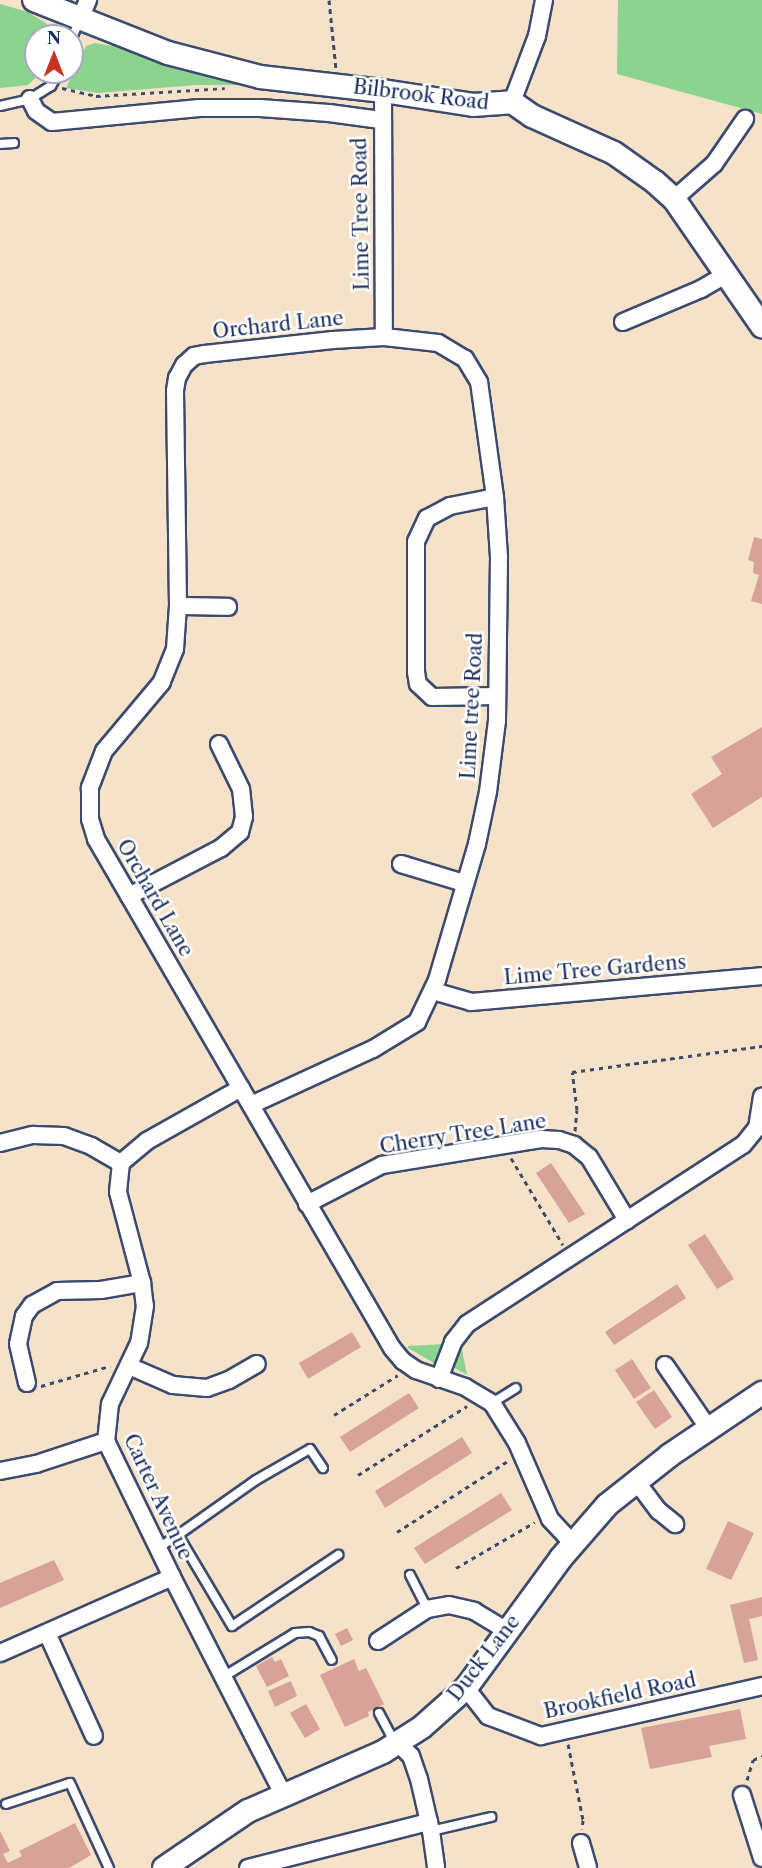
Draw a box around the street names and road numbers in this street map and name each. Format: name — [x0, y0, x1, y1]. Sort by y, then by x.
street label: Bilbrook Road — [352, 75, 490, 115]
street label: Lime Tree Road — [348, 137, 374, 291]
street label: Orchard Lane — [211, 306, 345, 344]
street label: Lime tree Road — [456, 632, 488, 780]
street label: Orchard Lane — [112, 835, 198, 961]
street label: Lime Tree Gardens — [503, 950, 687, 990]
street label: Cherry Tree Lane — [377, 1109, 549, 1159]
street label: Carter Avenue — [118, 1430, 198, 1564]
street label: Duck Lane — [443, 1610, 525, 1706]
street label: Brookfield Road — [542, 1668, 698, 1724]

